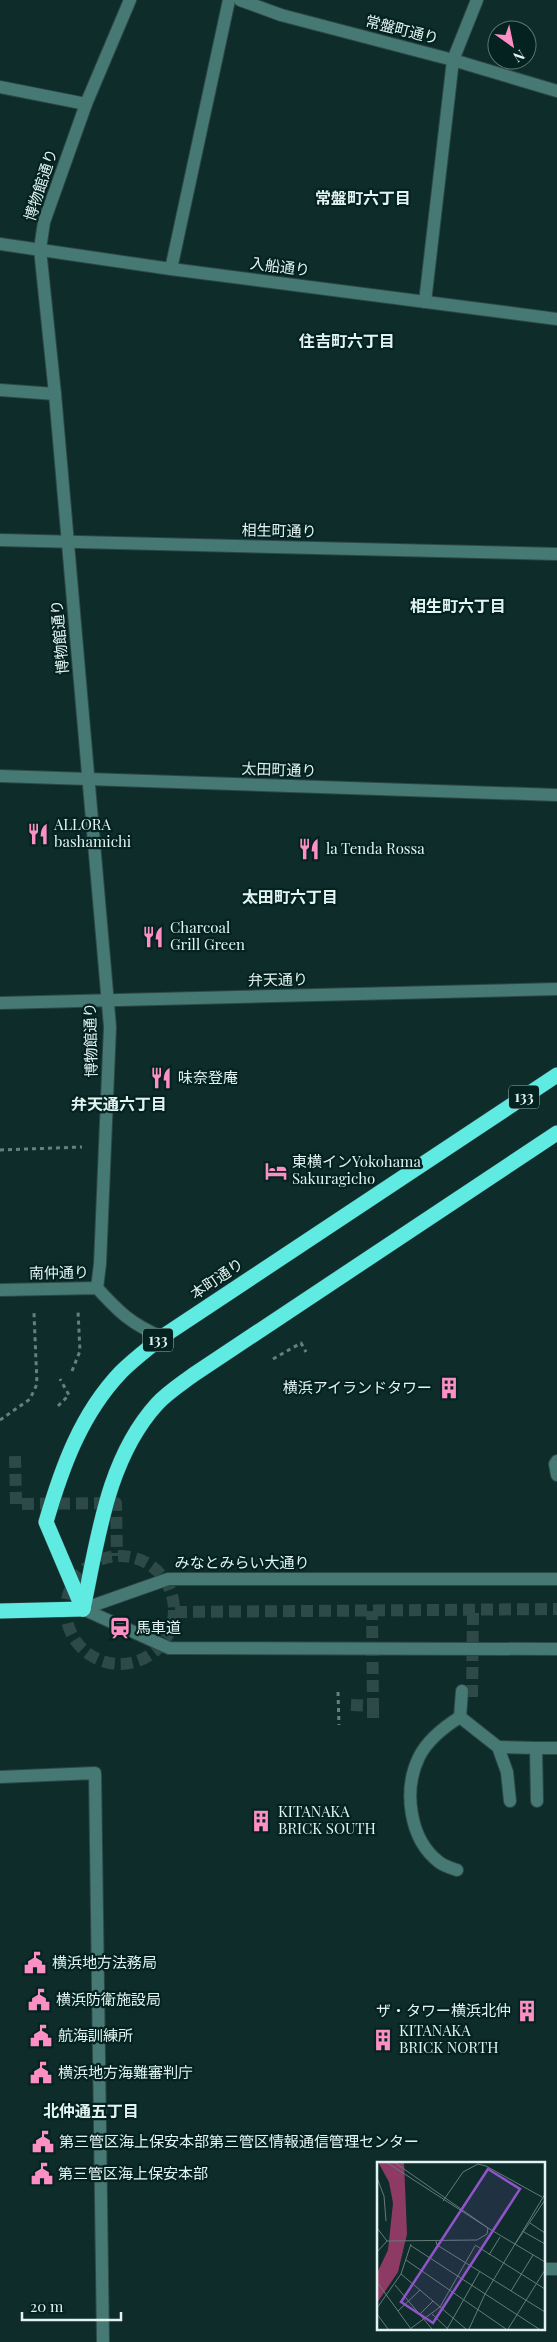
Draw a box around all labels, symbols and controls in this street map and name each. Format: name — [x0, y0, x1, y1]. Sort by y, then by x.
street label: 常盤町通り — [363, 10, 441, 48]
north arrow — [487, 20, 537, 70]
text: N — [510, 46, 529, 67]
street label: 博物館通り — [19, 146, 61, 223]
district label: 常盤町六丁目 — [315, 187, 411, 208]
street label: 入船通り — [249, 252, 311, 280]
district label: 住吉町六丁目 — [298, 330, 395, 351]
street label: 相生町通り — [241, 519, 317, 541]
district label: 相生町六丁目 — [410, 595, 506, 616]
street label: 博物館通り — [46, 599, 72, 675]
street label: 太田町通り — [241, 758, 317, 780]
place label: ALLORA bashamichi — [53, 814, 132, 851]
restaurant icon: ALLORA bashamichi — [25, 821, 51, 847]
restaurant icon: la Tenda Rossa — [296, 836, 322, 862]
place label: la Tenda Rossa — [326, 838, 425, 858]
district label: 太田町六丁目 — [242, 886, 338, 907]
place label: Charcoal Grill Green — [170, 917, 245, 954]
restaurant icon: Charcoal Grill Green — [140, 924, 166, 950]
street label: 弁天通り — [248, 968, 308, 990]
street label: 博物館通り — [79, 1002, 101, 1078]
restaurant icon: 味奈登庵 — [148, 1065, 174, 1091]
place label: 味奈登庵 — [178, 1067, 238, 1087]
road number: 133 — [509, 1086, 539, 1108]
district label: 弁天通六丁目 — [71, 1093, 167, 1114]
place label: 東横インYokohama Sakuragicho — [292, 1151, 421, 1188]
hotel icon: 東横インYokohama Sakuragicho — [263, 1158, 289, 1184]
street label: 本町通り — [186, 1253, 247, 1303]
street label: 南仲通り — [29, 1261, 89, 1283]
road number: 133 — [143, 1328, 173, 1352]
building icon: 横浜アイランドタワー — [436, 1375, 462, 1401]
place label: 横浜アイランドタワー — [283, 1377, 432, 1397]
street label: みなとみらい大通り — [174, 1552, 310, 1572]
station icon: 馬車道 — [107, 1615, 133, 1641]
place label: 馬車道 — [136, 1617, 181, 1637]
place label: KITANAKA BRICK SOUTH — [278, 1801, 376, 1838]
building icon: KITANAKA BRICK SOUTH — [248, 1808, 274, 1834]
public building icon: 横浜地方法務局 — [22, 1950, 48, 1976]
place label: 横浜地方法務局 — [52, 1952, 157, 1972]
public building icon: 横浜防衛施設局 — [26, 1987, 52, 2013]
place label: 横浜防衛施設局 — [56, 1989, 161, 2009]
building icon: ザ・タワー横浜北仲 — [514, 1998, 540, 2024]
place label: ザ・タワー横浜北仲 — [376, 2000, 511, 2020]
place label: KITANAKA BRICK NORTH — [399, 2020, 499, 2057]
public building icon: 航海訓練所 — [28, 2023, 54, 2049]
place label: 航海訓練所 — [58, 2025, 133, 2045]
building icon: KITANAKA BRICK NORTH — [370, 2027, 396, 2053]
public building icon: 横浜地方海難審判庁 — [28, 2060, 54, 2086]
place label: 横浜地方海難審判庁 — [58, 2062, 193, 2082]
district label: 北仲通五丁目 — [43, 2100, 139, 2121]
public building icon: 第三管区海上保安本部第三管区情報通信管理センター — [30, 2129, 56, 2155]
place label: 第三管区海上保安本部第三管区情報通信管理センター — [59, 2131, 419, 2151]
public building icon: 第三管区海上保安本部 — [29, 2161, 55, 2187]
inset map — [377, 2162, 544, 2330]
place label: 第三管区海上保安本部 — [58, 2163, 208, 2183]
scale bar — [22, 2290, 121, 2322]
text: 20 m — [30, 2296, 64, 2316]

